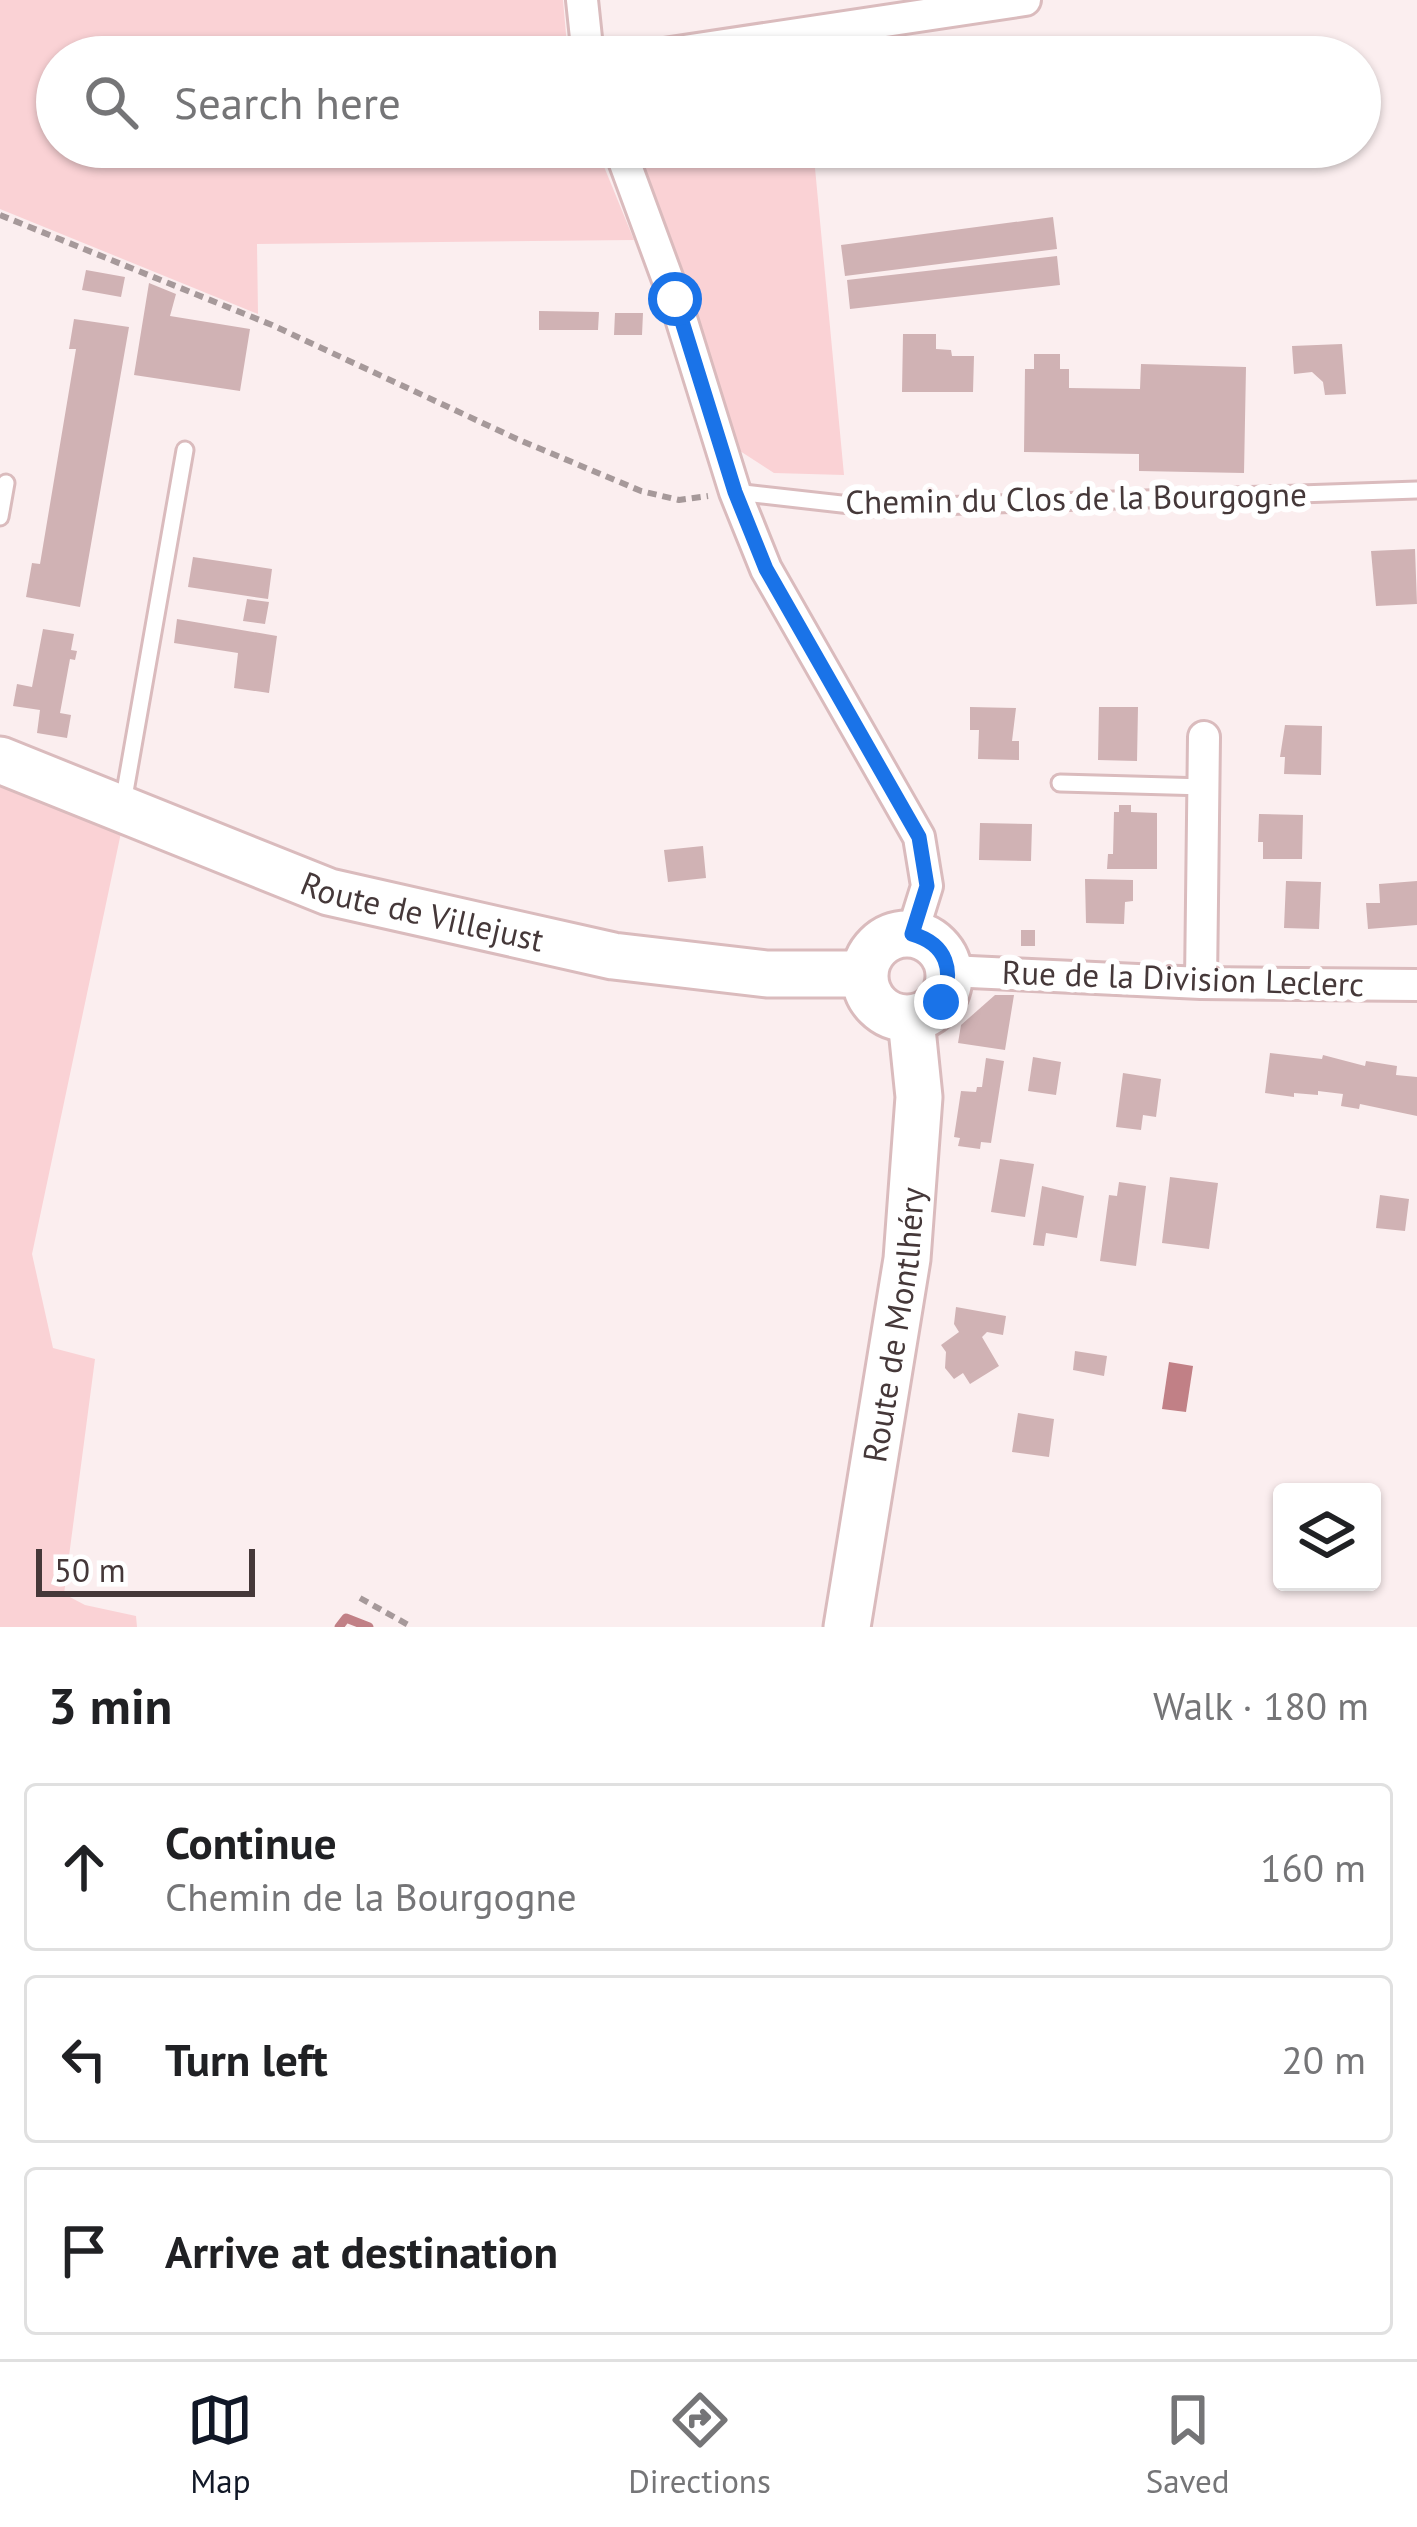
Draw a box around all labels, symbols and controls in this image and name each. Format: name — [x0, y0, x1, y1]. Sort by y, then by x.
search box — [36, 36, 1381, 168]
icon: search — [78, 69, 144, 135]
text: Search here — [174, 73, 401, 131]
route start — [648, 272, 702, 326]
street label: Chemin du Clos de la Bourgogne — [845, 472, 1307, 523]
street label: Route de Villejust — [295, 861, 548, 961]
street label: Rue de la Division Leclerc — [1001, 950, 1365, 1005]
route end — [914, 975, 968, 1029]
street label: Route de Montlhéry — [852, 1185, 933, 1465]
map controls — [1273, 1483, 1381, 1591]
button: layers — [1273, 1483, 1381, 1591]
scale bar — [36, 1543, 255, 1596]
text: 50 m — [54, 1548, 126, 1591]
text: 3 min — [48, 1672, 172, 1738]
text: Walk · 180 m — [1153, 1680, 1369, 1731]
text: Continue — [165, 1813, 337, 1871]
icon: ahead — [51, 1834, 117, 1900]
text: 160 m — [1260, 1842, 1366, 1893]
text: Chemin de la Bourgogne — [165, 1871, 577, 1922]
icon: left — [51, 2026, 117, 2092]
text: Turn left — [165, 2030, 328, 2088]
text: 20 m — [1281, 2034, 1366, 2085]
icon: arrive — [51, 2218, 117, 2284]
text: Arrive at destination — [165, 2222, 558, 2280]
tab: Map — [187, 2387, 253, 2502]
tab: Directions — [628, 2387, 771, 2502]
tab: Saved — [1146, 2387, 1230, 2502]

